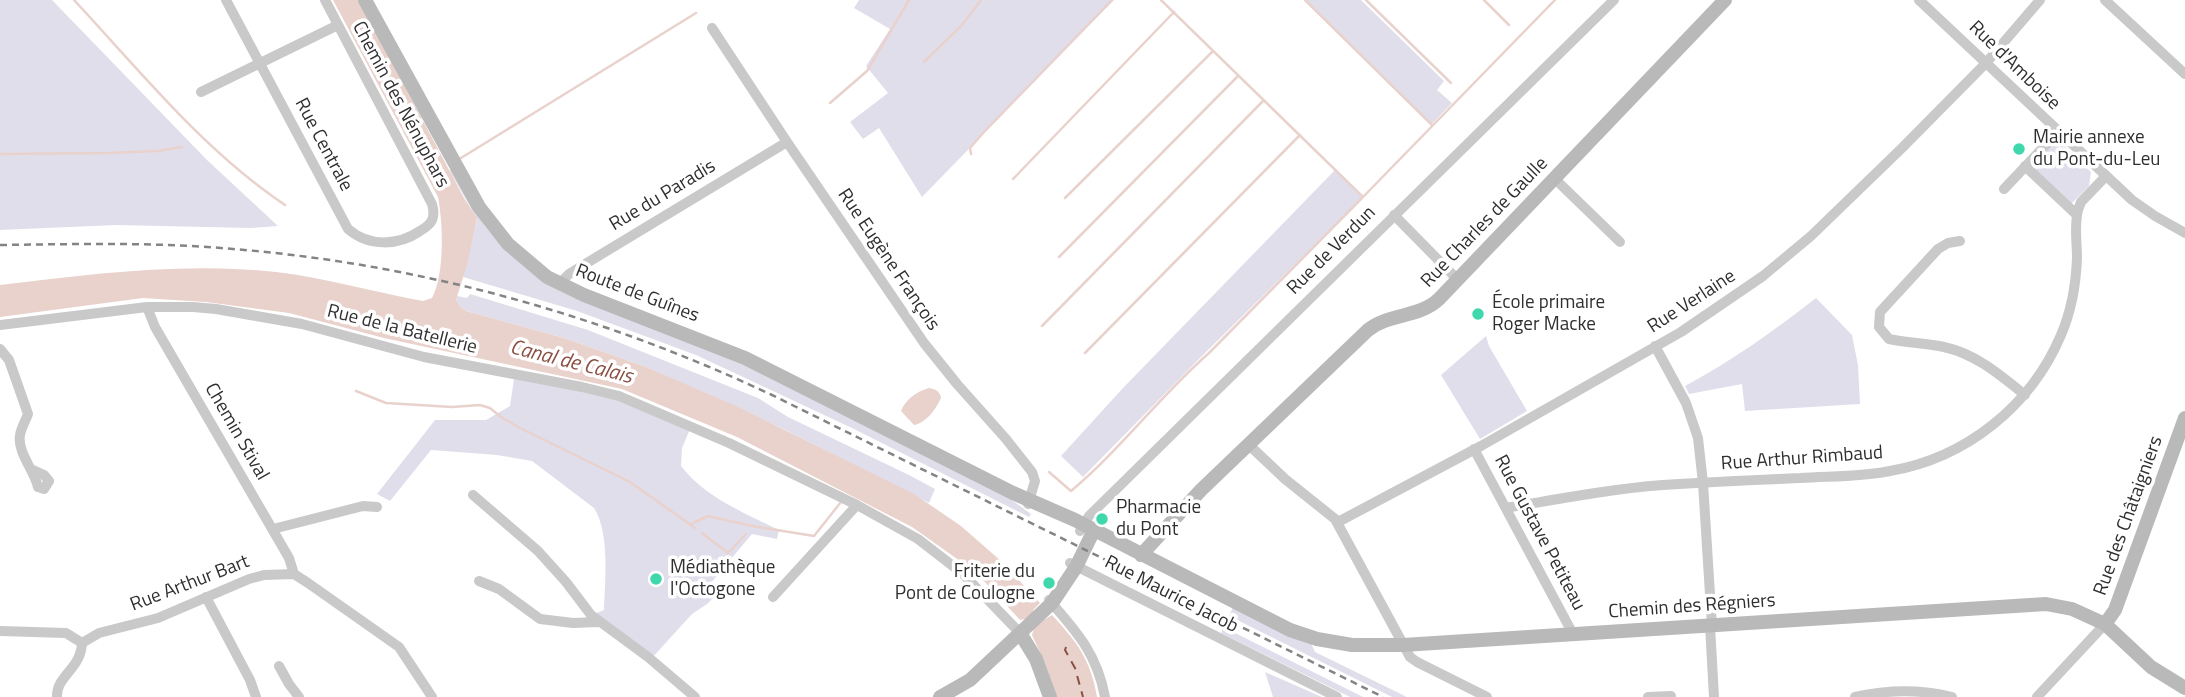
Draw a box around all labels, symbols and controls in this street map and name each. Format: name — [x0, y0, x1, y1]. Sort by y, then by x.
street label: Rue d'Amboise — [1963, 17, 2065, 115]
street label: Chemin des Nénuphars — [347, 18, 453, 192]
street label: Rue Centrale — [289, 95, 357, 195]
place label: Mairie annexe du Pont-du-Leu — [2033, 127, 2160, 171]
marker: Mairie annexe du Pont-du-Leu — [2011, 141, 2027, 157]
street label: Rue Charles de Gaulle — [1417, 153, 1553, 293]
street label: Rue du Paradis — [606, 155, 720, 237]
street label: Rue Eugène François — [832, 185, 944, 335]
street label: Rue de Verdun — [1283, 202, 1381, 300]
street label: Route de Guînes — [572, 260, 702, 328]
street label: Rue Verlaine — [1644, 265, 1740, 339]
place label: École primaire Roger Macke — [1492, 292, 1605, 336]
street label: Rue de la Batellerie — [325, 300, 479, 360]
marker: École primaire Roger Macke — [1470, 306, 1486, 322]
water label: Canal de Calais — [507, 336, 635, 390]
street label: Chemin Stival — [199, 379, 273, 485]
street label: Rue des Châtaigniers — [2090, 433, 2168, 599]
street label: Rue Arthur Rimbaud — [1720, 442, 1884, 476]
street label: Rue Gustave Petiteau — [1488, 452, 1590, 614]
place label: Pharmacie du Pont — [1116, 497, 1201, 541]
marker: Pharmacie du Pont — [1094, 511, 1110, 527]
street label: Rue Arthur Bart — [127, 551, 253, 617]
street label: Rue Maurice Jacob — [1100, 551, 1242, 639]
place label: Médiathèque l'Octogone — [670, 557, 775, 601]
place label: Friterie du Pont de Coulogne — [895, 561, 1035, 605]
marker: Médiathèque l'Octogone — [648, 571, 664, 587]
marker: Friterie du Pont de Coulogne — [1041, 575, 1057, 591]
street label: Chemin des Régniers — [1608, 590, 1776, 624]

